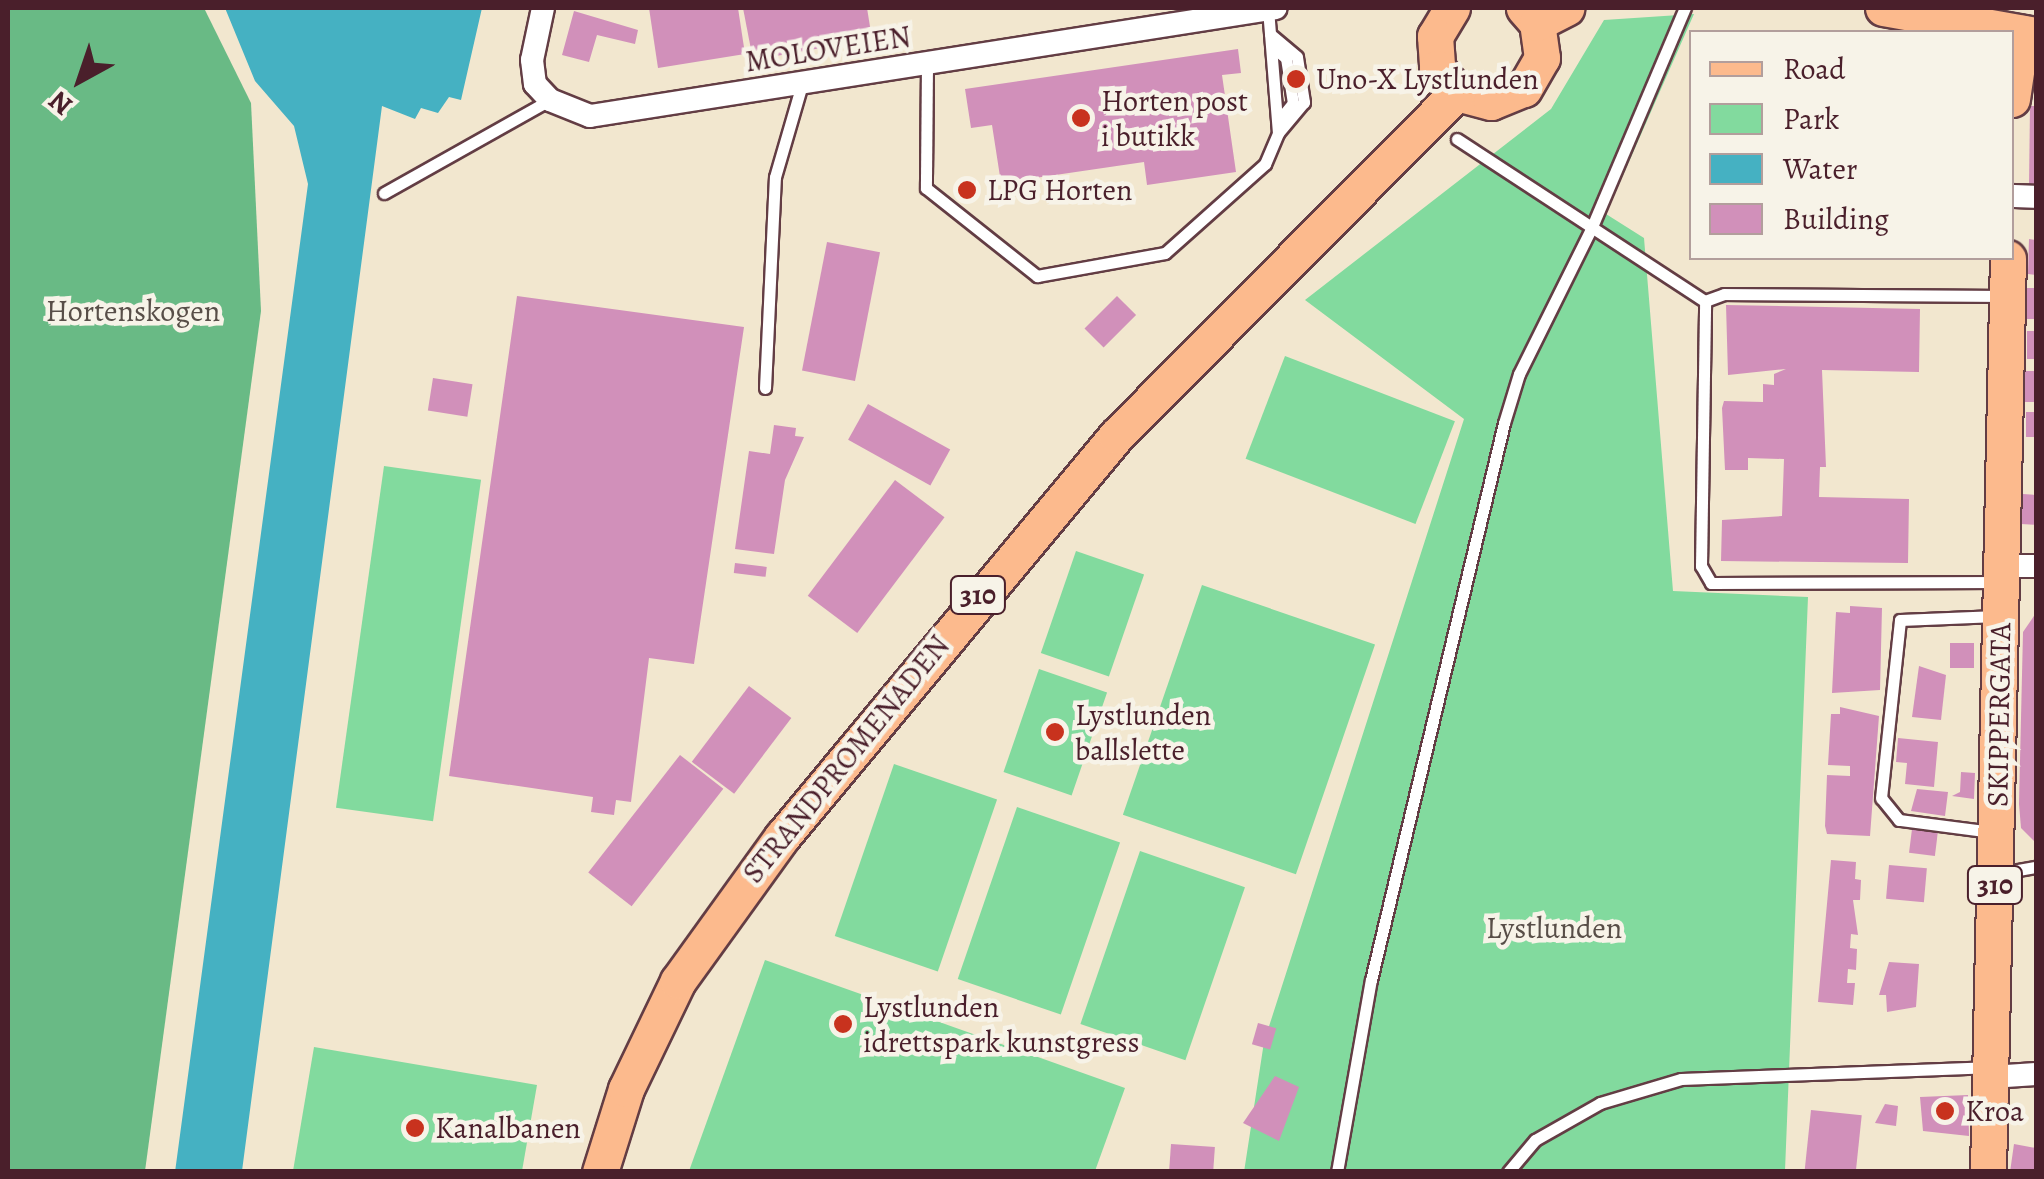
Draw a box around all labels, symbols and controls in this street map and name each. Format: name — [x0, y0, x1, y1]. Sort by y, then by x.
street label: MOLOVEIEN — [743, 18, 913, 80]
north arrow — [30, 30, 130, 130]
legend — [1689, 30, 2014, 260]
text: Road — [1783, 49, 1845, 89]
place label: Uno-X Lystlunden — [1316, 61, 1539, 97]
marker: Uno-X Lystlunden — [1285, 68, 1307, 90]
text: N — [41, 82, 81, 124]
place label: Horten post i butikk — [1101, 83, 1248, 154]
text: Park — [1783, 99, 1839, 139]
marker: Horten post i butikk — [1070, 107, 1092, 129]
text: Water — [1783, 149, 1857, 189]
place label: LPG Horten — [987, 172, 1132, 208]
marker: LPG Horten — [956, 179, 978, 201]
text: Building — [1783, 199, 1889, 239]
park label: Hortenskogen — [46, 293, 220, 329]
road number: 310 — [948, 572, 1008, 618]
street label: SKIPPERGATA — [1979, 623, 2019, 807]
street label: STRANDPROMENADEN — [735, 628, 957, 890]
place label: Lystlunden ballslette — [1075, 697, 1211, 768]
marker: Lystlunden ballslette — [1044, 721, 1066, 743]
road number: 310 — [1965, 862, 2025, 908]
park label: Lystlunden — [1486, 910, 1622, 946]
place label: Lystlunden idrettspark kunstgress — [863, 989, 1140, 1060]
marker: Lystlunden idrettspark kunstgress — [832, 1013, 854, 1035]
place label: Kroa — [1965, 1093, 2024, 1129]
marker: Kroa — [1934, 1100, 1956, 1122]
place label: Kanalbanen — [435, 1110, 581, 1146]
marker: Kanalbanen — [404, 1117, 426, 1139]

